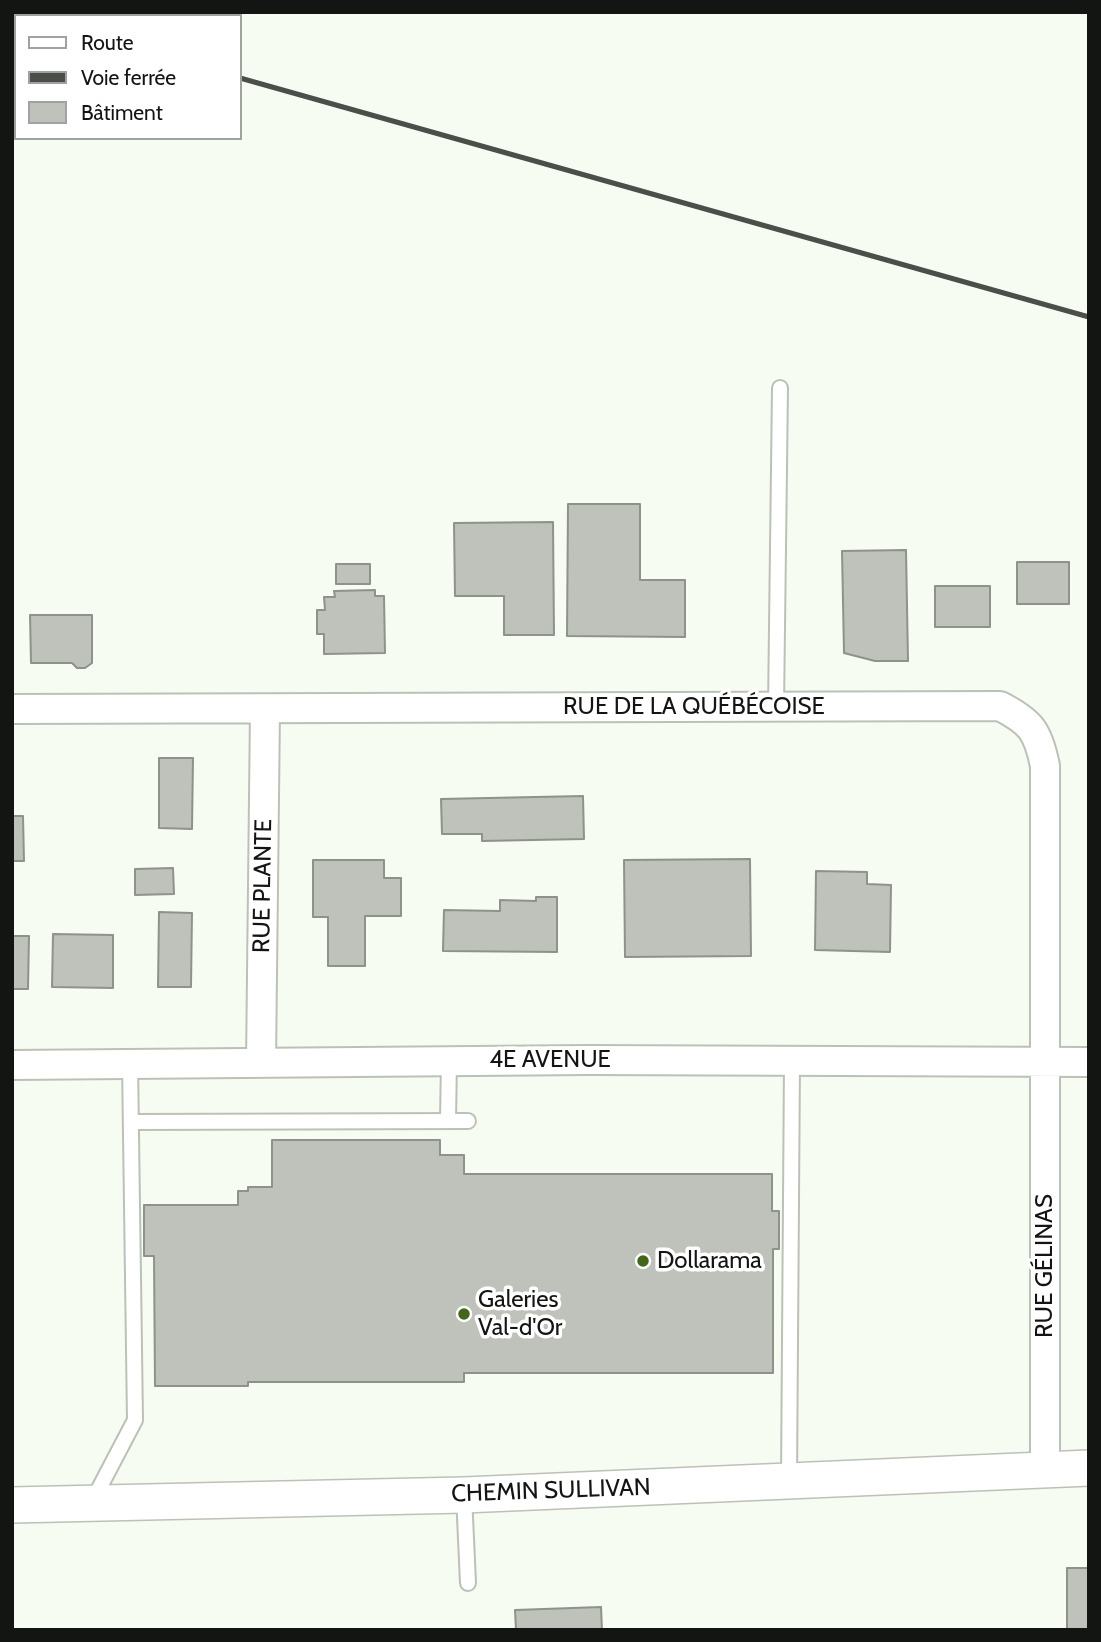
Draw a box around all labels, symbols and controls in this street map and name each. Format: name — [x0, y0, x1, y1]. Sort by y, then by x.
legend — [14, 14, 242, 140]
text: Route — [81, 30, 134, 55]
text: Voie ferrée — [81, 65, 176, 90]
text: Bâtiment — [81, 100, 163, 125]
street label: RUE DE LA QUÉBÉCOISE — [563, 693, 825, 721]
street label: RUE PLANTE — [247, 819, 279, 953]
street label: 4E AVENUE — [489, 1046, 611, 1074]
street label: RUE GÉLINAS — [1031, 1194, 1059, 1338]
place label: Dollarama — [657, 1247, 762, 1275]
marker: Dollarama — [635, 1253, 651, 1269]
place label: Galeries Val-d'Or — [478, 1286, 562, 1342]
marker: Galeries Val-d'Or — [456, 1306, 472, 1322]
street label: CHEMIN SULLIVAN — [451, 1473, 651, 1509]

